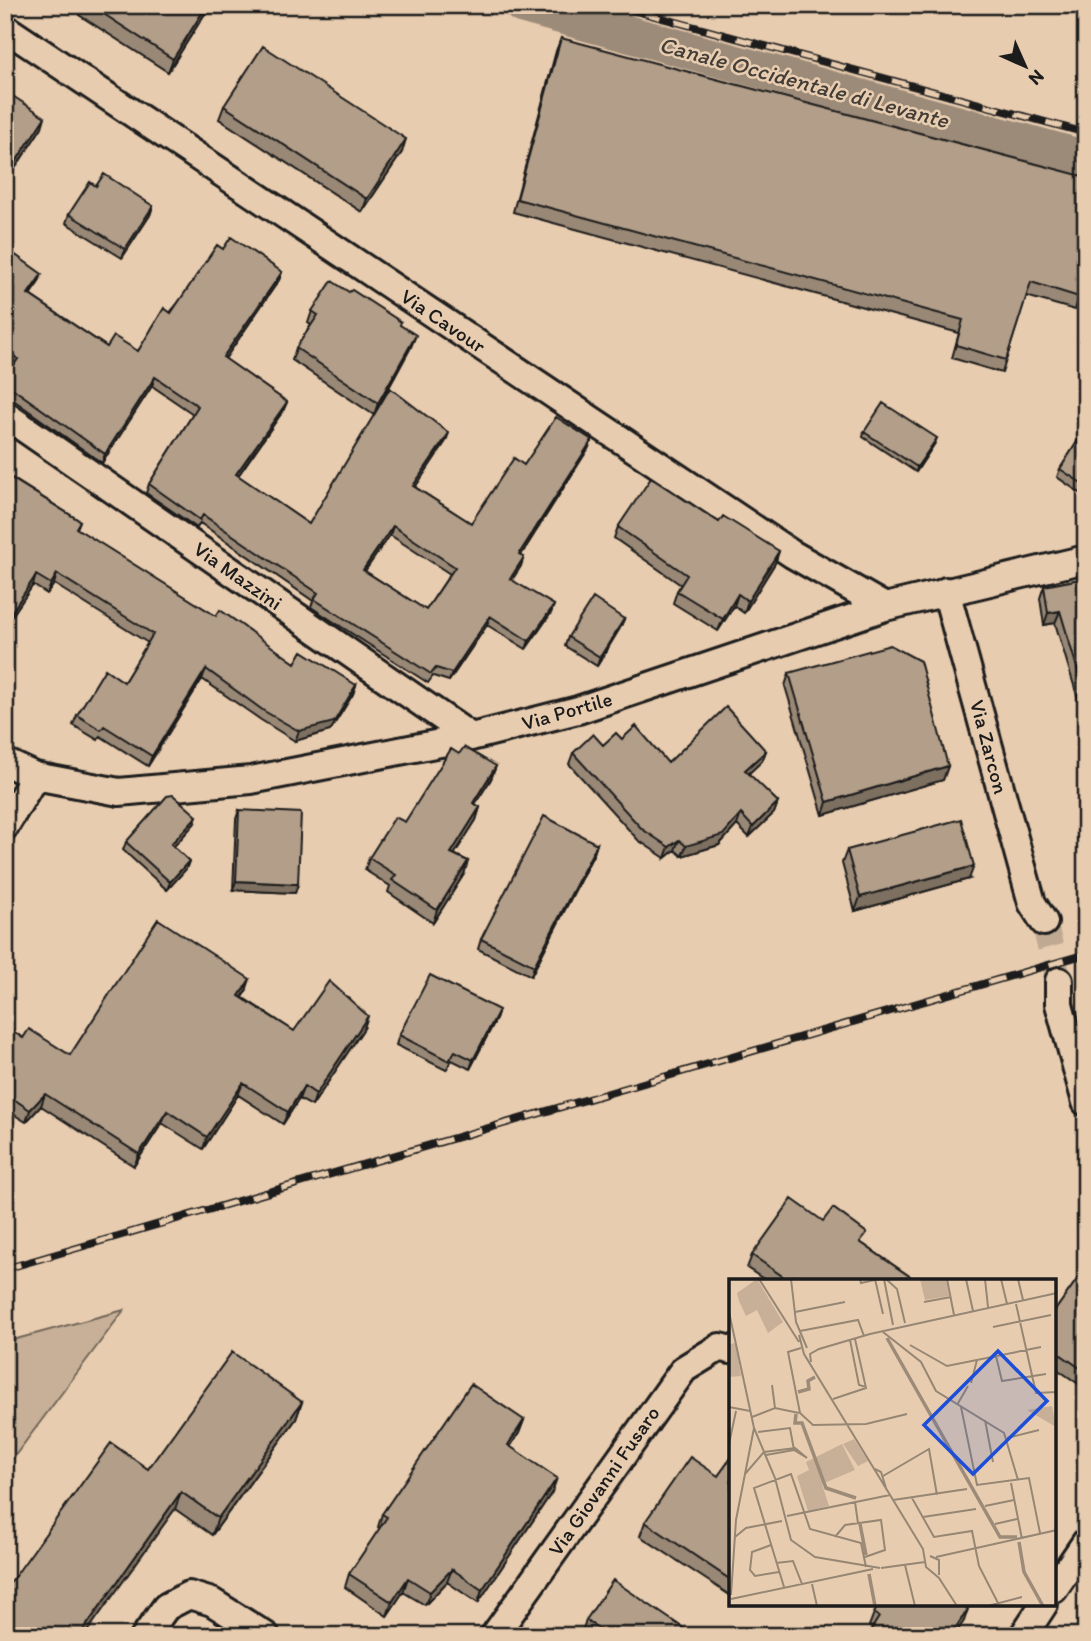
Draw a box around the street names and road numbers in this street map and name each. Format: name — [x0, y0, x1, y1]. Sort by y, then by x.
street label: Via Cavour — [396, 283, 490, 358]
street label: Via Mazzini — [189, 536, 287, 615]
street label: Via Portile — [519, 686, 615, 735]
street label: Via Zarcon — [965, 697, 1014, 797]
street label: Via Giovanni Fusaro — [543, 1401, 665, 1560]

